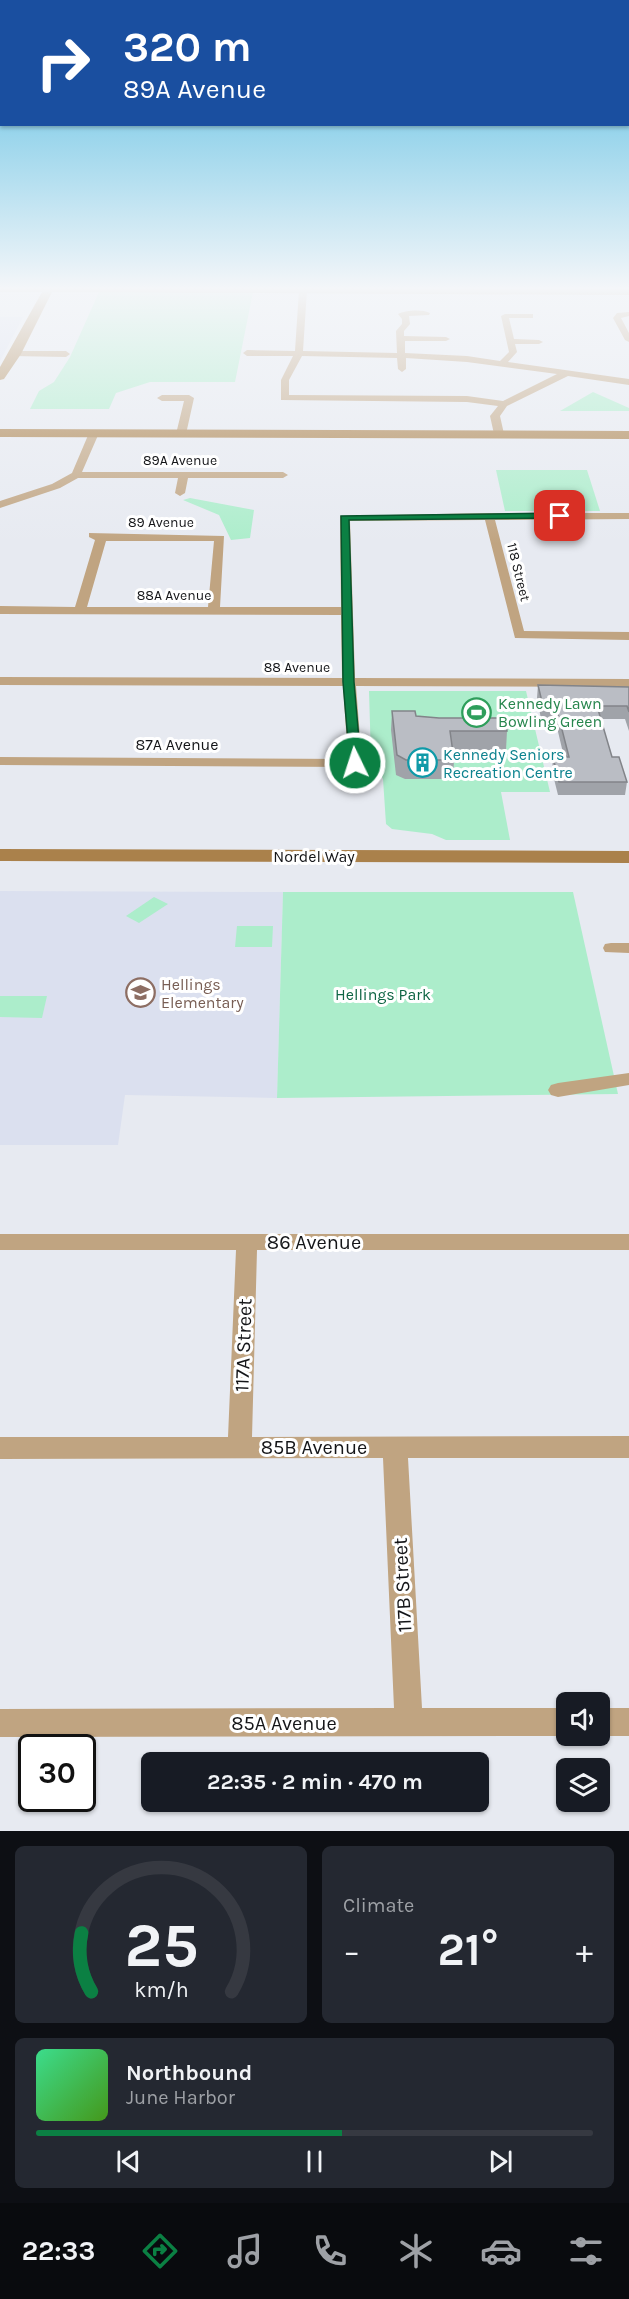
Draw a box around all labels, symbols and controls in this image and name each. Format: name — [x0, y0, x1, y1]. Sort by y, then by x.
text: 320 m — [123, 22, 252, 72]
icon: right — [24, 24, 102, 102]
text: 89A Avenue — [123, 73, 266, 105]
street label: 89A Avenue — [143, 452, 217, 469]
pin — [534, 490, 585, 541]
icon: arrive — [543, 499, 576, 532]
street label: 89 Avenue — [128, 514, 194, 531]
street label: 118 Street — [503, 541, 534, 603]
street label: 88A Avenue — [137, 587, 211, 604]
street label: 88 Avenue — [264, 659, 330, 676]
place label: Kennedy Lawn Bowling Green — [498, 694, 602, 731]
sports icon: Kennedy Lawn Bowling Green — [461, 696, 493, 728]
position arrow — [323, 731, 387, 795]
street label: 87A Avenue — [136, 735, 219, 754]
place label: Kennedy Seniors Recreation Centre — [443, 745, 573, 782]
building icon: Kennedy Seniors Recreation Centre — [406, 747, 438, 779]
street label: Nordel Way — [273, 847, 355, 866]
place label: Hellings Elementary — [161, 975, 244, 1012]
school or university icon: Hellings Elementary — [124, 977, 156, 1009]
park label: Hellings Park — [335, 985, 431, 1004]
street label: 86 Avenue — [267, 1231, 361, 1254]
street label: 117A Street — [230, 1297, 257, 1392]
street label: 85B Avenue — [261, 1436, 367, 1459]
street label: 117B Street — [389, 1537, 416, 1633]
map controls — [556, 1692, 610, 1812]
button: sound — [556, 1692, 610, 1746]
street label: 85A Avenue — [231, 1712, 337, 1735]
speed limit sign: 30 — [18, 1734, 96, 1812]
button: layers — [556, 1758, 610, 1812]
text: 22:35 · 2 min · 470 m — [207, 1769, 423, 1795]
text: Climate — [343, 1894, 414, 1917]
text: 25 — [124, 1909, 198, 1982]
text: 21° — [438, 1924, 498, 1976]
text: − — [343, 1932, 360, 1970]
text: + — [576, 1932, 593, 1970]
text: km/h — [134, 1977, 188, 2002]
text: Northbound — [126, 2060, 252, 2086]
text: June Harbor — [126, 2086, 235, 2109]
icon: previous — [112, 2145, 145, 2178]
icon: pause — [298, 2145, 331, 2178]
icon: next — [484, 2145, 517, 2178]
icon: directions — [139, 2230, 181, 2272]
icon: music — [224, 2230, 266, 2272]
icon: phone — [309, 2230, 351, 2272]
icon: climate — [395, 2230, 437, 2272]
icon: car — [480, 2230, 522, 2272]
icon: filters — [565, 2230, 607, 2272]
text: 22:33 — [22, 2235, 95, 2267]

